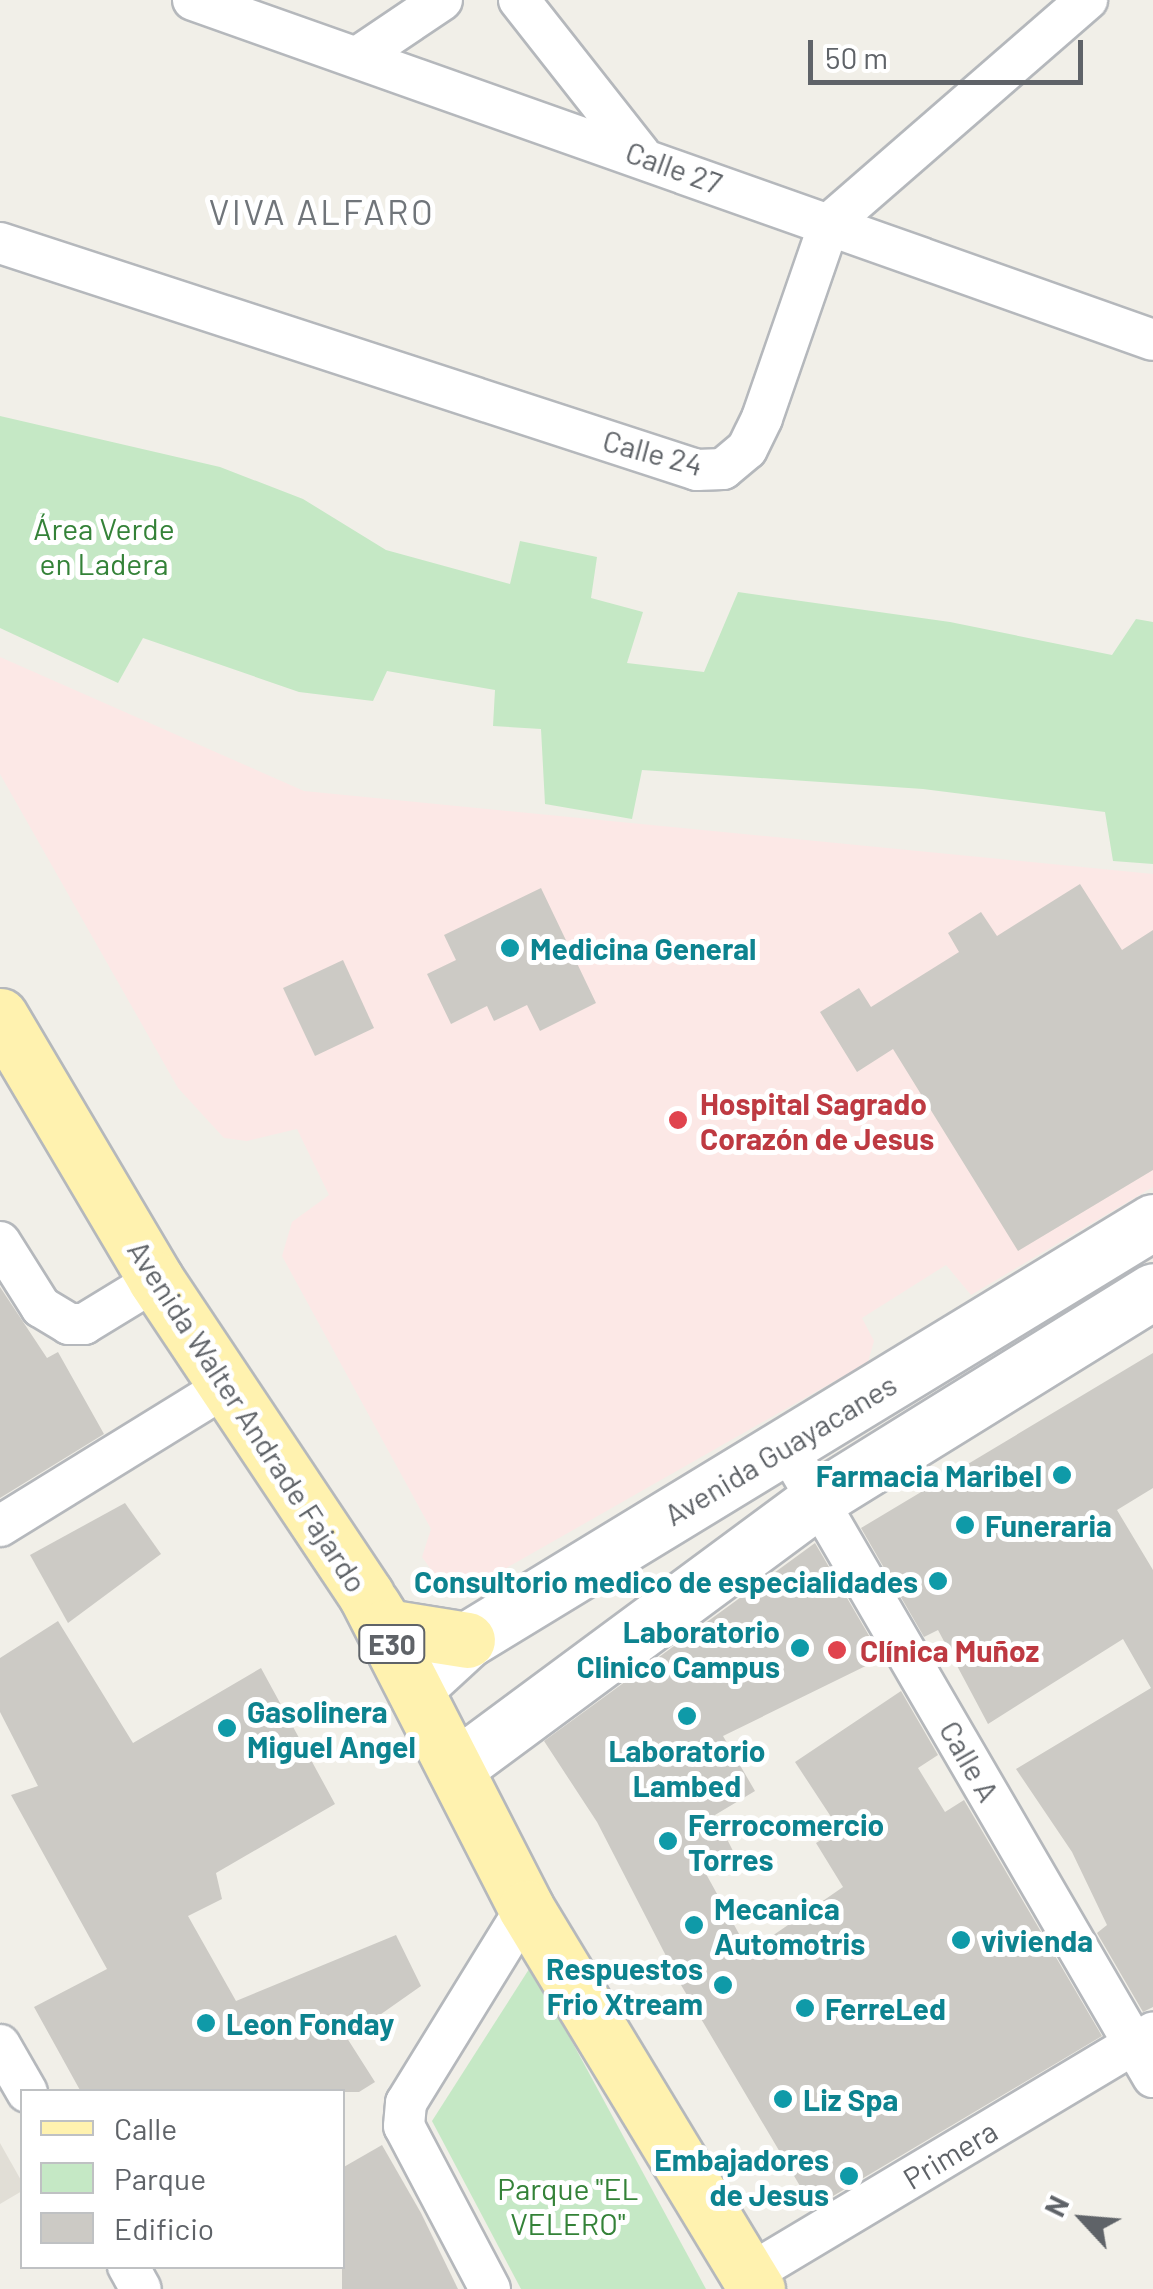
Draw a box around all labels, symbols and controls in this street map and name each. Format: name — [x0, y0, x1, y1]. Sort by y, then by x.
scale bar — [813, 20, 1088, 82]
text: 50 m — [825, 39, 888, 75]
street label: Calle 27 — [621, 133, 727, 201]
district label: VIVA ALFARO — [209, 190, 435, 232]
street label: Calle 24 — [599, 421, 707, 483]
park label: Área Verde en Ladera — [33, 510, 175, 580]
place label: Medicina General — [530, 930, 756, 966]
marker: Medicina General — [499, 937, 521, 959]
place label: Hospital Sagrado Corazón de Jesus — [700, 1085, 934, 1156]
marker: Hospital Sagrado Corazón de Jesus — [665, 1107, 691, 1133]
street label: Avenida Walter Andrade Fajardo — [121, 1233, 375, 1599]
street label: Avenida Guayacanes — [658, 1366, 902, 1532]
place label: Farmacia Maribel — [816, 1457, 1042, 1493]
marker: Farmacia Maribel — [1051, 1464, 1073, 1486]
place label: Funeraria — [985, 1507, 1112, 1543]
marker: Funeraria — [954, 1514, 976, 1536]
place label: Consultorio medico de especialidades — [414, 1563, 918, 1599]
marker: Consultorio medico de especialidades — [927, 1570, 949, 1592]
place label: Laboratorio Clinico Campus — [577, 1613, 780, 1684]
road number: E30 — [357, 1621, 427, 1667]
place label: Clínica Muñoz — [860, 1632, 1039, 1668]
marker: Laboratorio Clinico Campus — [789, 1637, 811, 1659]
marker: Clínica Muñoz — [824, 1637, 850, 1663]
place label: Gasolinera Miguel Angel — [247, 1693, 416, 1764]
marker: Laboratorio Lambed — [676, 1705, 698, 1727]
street label: Calle A — [933, 1714, 1007, 1808]
marker: Gasolinera Miguel Angel — [216, 1717, 238, 1739]
place label: Laboratorio Lambed — [608, 1732, 766, 1802]
place label: Ferrocomercio Torres — [688, 1806, 884, 1876]
marker: Ferrocomercio Torres — [657, 1830, 679, 1852]
place label: Mecanica Automotris — [714, 1890, 865, 1960]
marker: Mecanica Automotris — [683, 1914, 705, 1936]
place label: vivienda — [981, 1922, 1093, 1958]
marker: vivienda — [950, 1929, 972, 1951]
place label: Respuestos Frio Xtream — [546, 1950, 703, 2020]
marker: Respuestos Frio Xtream — [712, 1974, 734, 1996]
place label: FerreLed — [825, 1990, 946, 2026]
marker: FerreLed — [794, 1997, 816, 2019]
place label: Leon Fonday — [226, 2005, 394, 2041]
marker: Leon Fonday — [195, 2012, 217, 2034]
place label: Liz Spa — [803, 2081, 898, 2117]
marker: Liz Spa — [772, 2088, 794, 2110]
legend — [20, 2089, 345, 2269]
text: Calle — [114, 2110, 177, 2146]
street label: Primera — [897, 2112, 1003, 2196]
place label: Embajadores de Jesus — [654, 2141, 829, 2212]
text: Parque — [114, 2160, 206, 2196]
marker: Embajadores de Jesus — [838, 2165, 860, 2187]
north arrow — [1033, 2169, 1133, 2269]
park label: Parque "EL VELERO" — [497, 2170, 639, 2240]
text: N — [1037, 2190, 1075, 2222]
text: Edificio — [114, 2210, 214, 2246]

